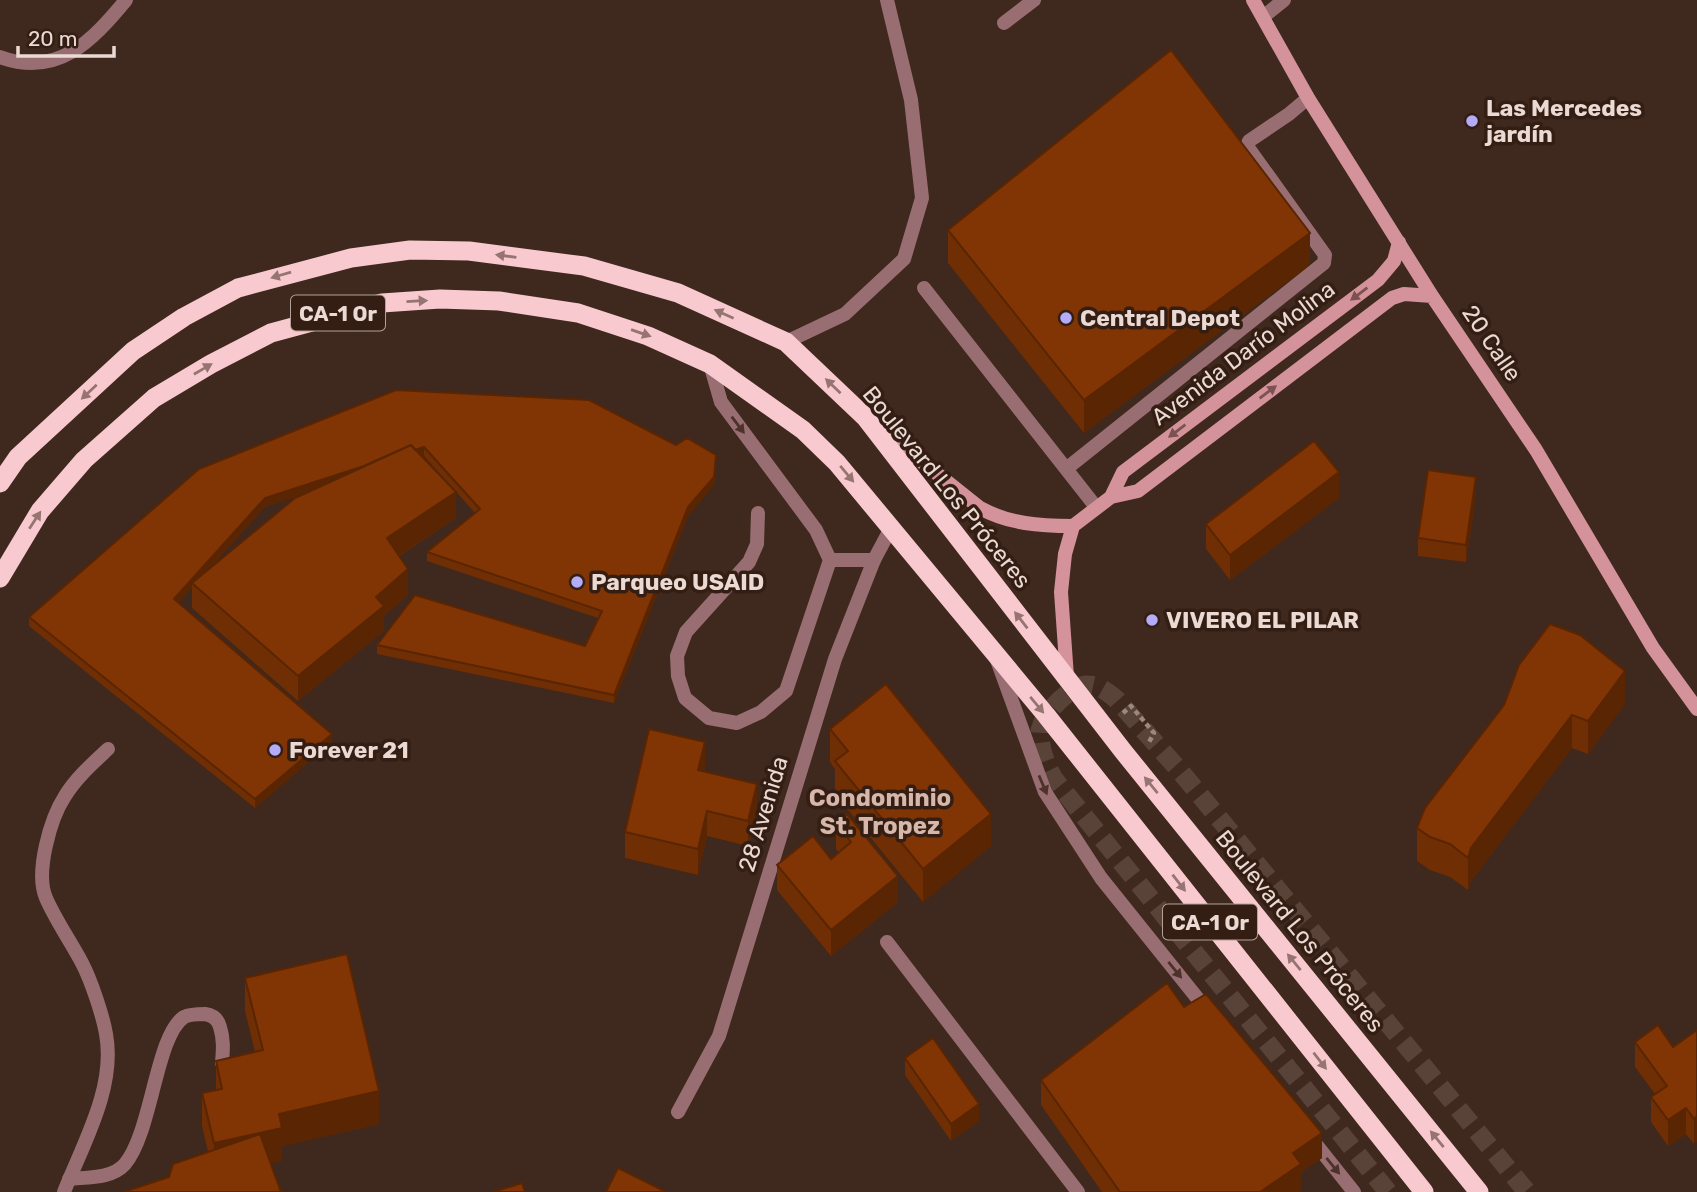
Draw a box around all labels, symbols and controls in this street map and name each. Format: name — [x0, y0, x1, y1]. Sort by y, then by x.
scale bar — [18, 14, 114, 58]
text: 20 m — [28, 26, 77, 51]
place label: Las Mercedes jardín — [1484, 94, 1642, 148]
marker: Las Mercedes jardín — [1464, 113, 1480, 129]
one-way arrow — [494, 250, 516, 261]
one-way arrow — [270, 271, 291, 281]
street label: Avenida Darío Molina — [1146, 275, 1340, 431]
one-way arrow — [1350, 287, 1368, 302]
one-way arrow — [406, 295, 428, 306]
road number: CA-1 Or — [291, 296, 385, 330]
street label: 20 Calle — [1456, 300, 1528, 386]
place label: Central Depot — [1080, 304, 1240, 332]
one-way arrow — [714, 308, 734, 320]
marker: Central Depot — [1058, 310, 1074, 326]
one-way arrow — [630, 328, 651, 339]
one-way arrow — [193, 363, 212, 375]
one-way arrow — [825, 378, 842, 394]
street label: Boulevard Los Próceres — [857, 380, 1037, 594]
one-way arrow — [81, 383, 98, 399]
one-way arrow — [1259, 385, 1277, 399]
one-way arrow — [731, 416, 745, 435]
one-way arrow — [1168, 424, 1186, 438]
one-way arrow — [839, 466, 854, 483]
one-way arrow — [28, 510, 41, 529]
place label: Parqueo USAID — [591, 568, 764, 596]
marker: Parqueo USAID — [569, 574, 585, 590]
place label: VIVERO EL PILAR — [1166, 606, 1359, 634]
one-way arrow — [1015, 611, 1029, 629]
marker: VIVERO EL PILAR — [1144, 612, 1160, 628]
one-way arrow — [1030, 695, 1045, 713]
place label: Forever 21 — [289, 736, 409, 764]
marker: Forever 21 — [267, 742, 283, 758]
street label: 28 Avenida — [732, 753, 794, 875]
one-way arrow — [1037, 775, 1049, 795]
one-way arrow — [1143, 777, 1158, 795]
district label: Condominio St. Tropez — [809, 784, 951, 840]
street label: Boulevard Los Próceres — [1210, 824, 1390, 1038]
one-way arrow — [1171, 874, 1186, 892]
road number: CA-1 Or — [1163, 904, 1257, 940]
one-way arrow — [1286, 953, 1301, 971]
one-way arrow — [1167, 960, 1182, 978]
one-way arrow — [1313, 1052, 1328, 1070]
one-way arrow — [1429, 1130, 1444, 1148]
one-way arrow — [1325, 1157, 1340, 1174]

